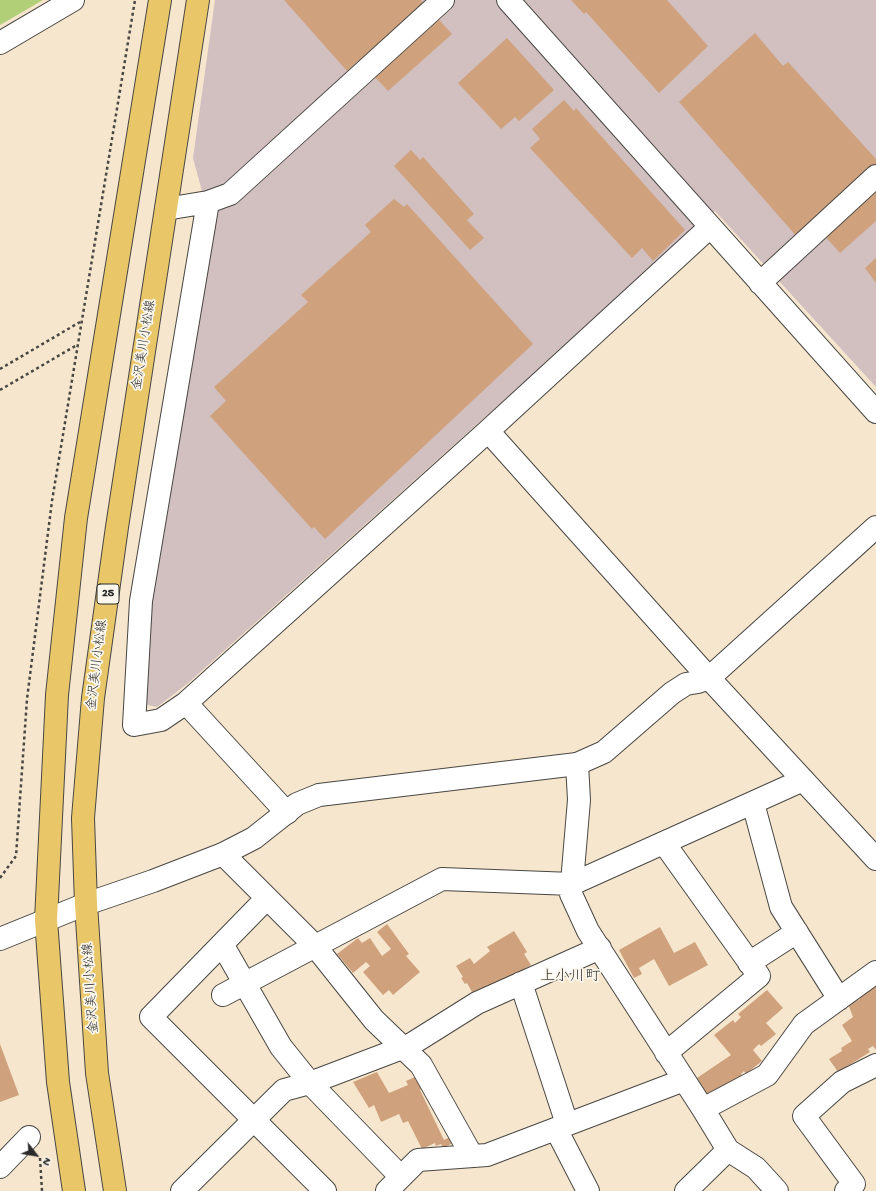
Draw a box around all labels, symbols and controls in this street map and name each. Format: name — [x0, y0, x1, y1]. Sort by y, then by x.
street label: 金沢美川小松線 — [130, 299, 160, 391]
road number: 25 — [97, 584, 119, 604]
street label: 金沢美川小松線 — [85, 619, 111, 711]
street label: 金沢美川小松線 — [81, 942, 103, 1034]
district label: 上小川町 — [540, 969, 600, 987]
north arrow — [16, 1135, 56, 1175]
text: N — [39, 1155, 53, 1167]

